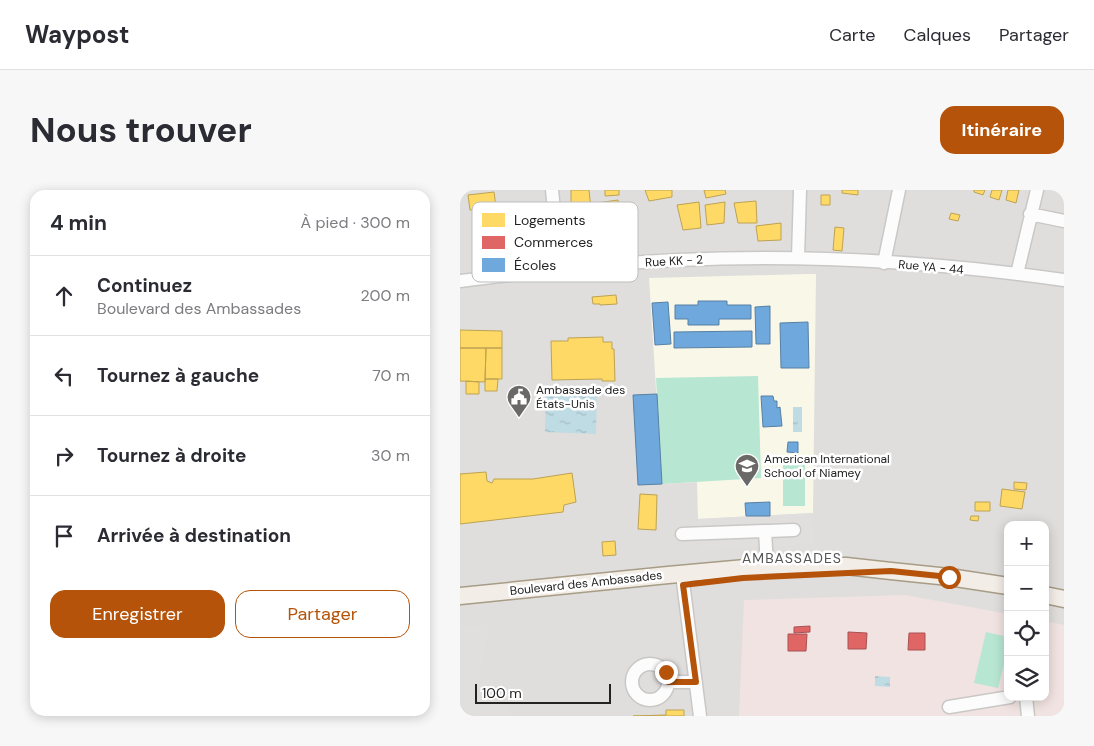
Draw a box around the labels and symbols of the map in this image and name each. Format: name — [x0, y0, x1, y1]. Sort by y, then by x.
legend — [472, 202, 638, 282]
text: Logements — [514, 211, 586, 229]
text: Commerces — [514, 233, 593, 251]
street label: Rue KK - 2 — [645, 251, 703, 271]
text: Écoles — [514, 256, 556, 274]
street label: Rue YA - 44 — [898, 256, 964, 278]
place label: Ambassade des États-Unis — [536, 382, 625, 412]
public building icon: Ambassade des États-Unis — [506, 384, 532, 418]
place label: American International School of Niamey — [764, 451, 890, 481]
school or university icon: American International School of Niamey — [734, 453, 760, 487]
district label: AMBASSADES — [742, 549, 842, 567]
route start — [938, 566, 961, 589]
street label: Boulevard des Ambassades — [509, 567, 663, 599]
route end — [655, 661, 678, 684]
scale bar — [475, 681, 611, 704]

